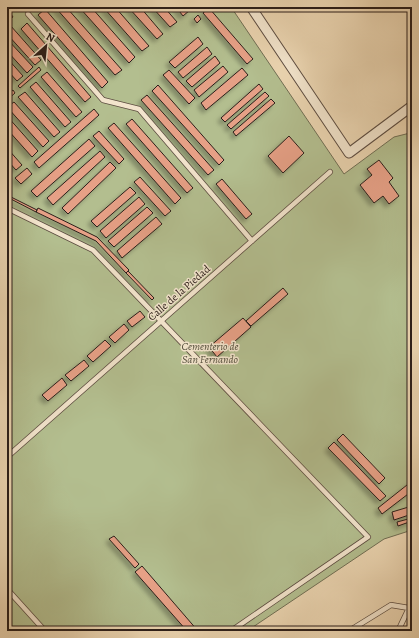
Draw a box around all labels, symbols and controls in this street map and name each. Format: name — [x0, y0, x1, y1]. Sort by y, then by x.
north arrow — [26, 26, 66, 66]
text: N — [43, 29, 57, 46]
street label: Calle de la Piedad — [144, 262, 214, 324]
park label: Cementerio de San Fernando — [182, 339, 239, 367]

